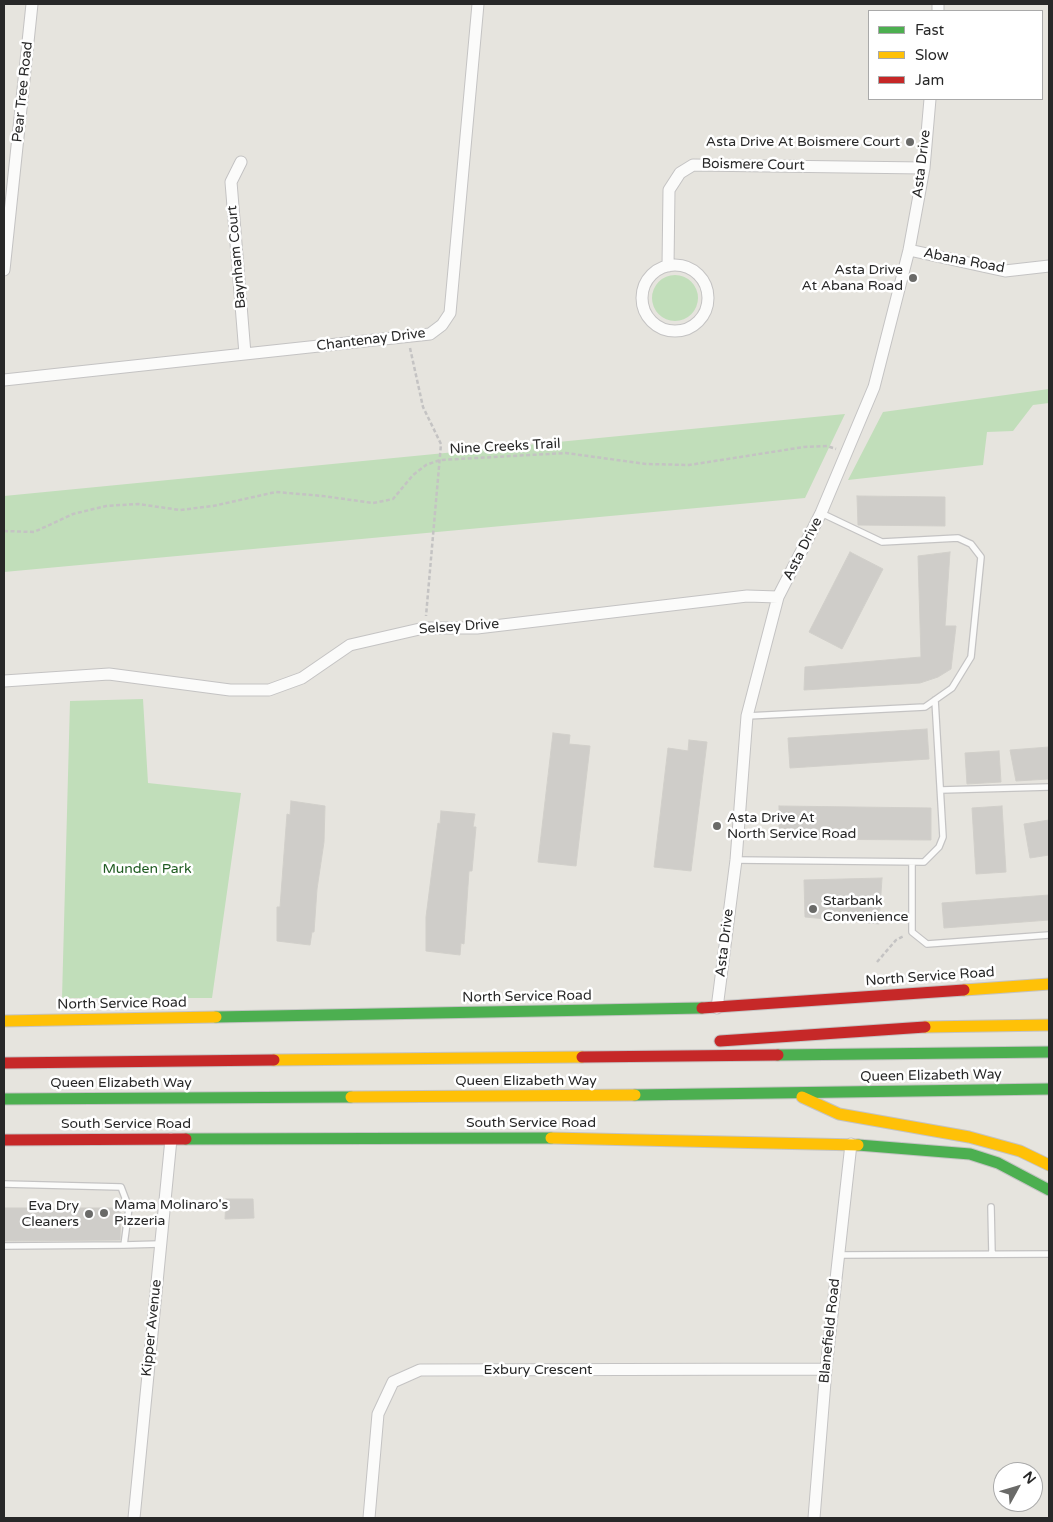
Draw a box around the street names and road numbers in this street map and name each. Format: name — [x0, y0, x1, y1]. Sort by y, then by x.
street label: Pear Tree Road — [9, 41, 37, 143]
street label: Asta Drive — [909, 129, 935, 199]
street label: Boismere Court — [701, 156, 805, 174]
street label: Baynham Court — [224, 205, 250, 309]
street label: Abana Road — [922, 245, 1006, 277]
street label: Chantenay Drive — [316, 325, 426, 355]
street label: Nine Creeks Trail — [449, 436, 561, 458]
street label: Asta Drive — [780, 515, 826, 583]
street label: Selsey Drive — [418, 616, 500, 638]
street label: Asta Drive — [712, 908, 738, 978]
street label: North Service Road — [865, 964, 995, 990]
street label: North Service Road — [462, 987, 592, 1007]
street label: North Service Road — [57, 994, 187, 1014]
street label: Queen Elizabeth Way — [860, 1066, 1002, 1086]
street label: Queen Elizabeth Way — [455, 1073, 597, 1089]
street label: Queen Elizabeth Way — [50, 1075, 192, 1091]
street label: South Service Road — [466, 1115, 596, 1131]
street label: South Service Road — [61, 1116, 191, 1132]
street label: Blanefield Road — [816, 1278, 844, 1384]
street label: Kipper Avenue — [139, 1279, 165, 1377]
street label: Exbury Crescent — [484, 1362, 592, 1378]

